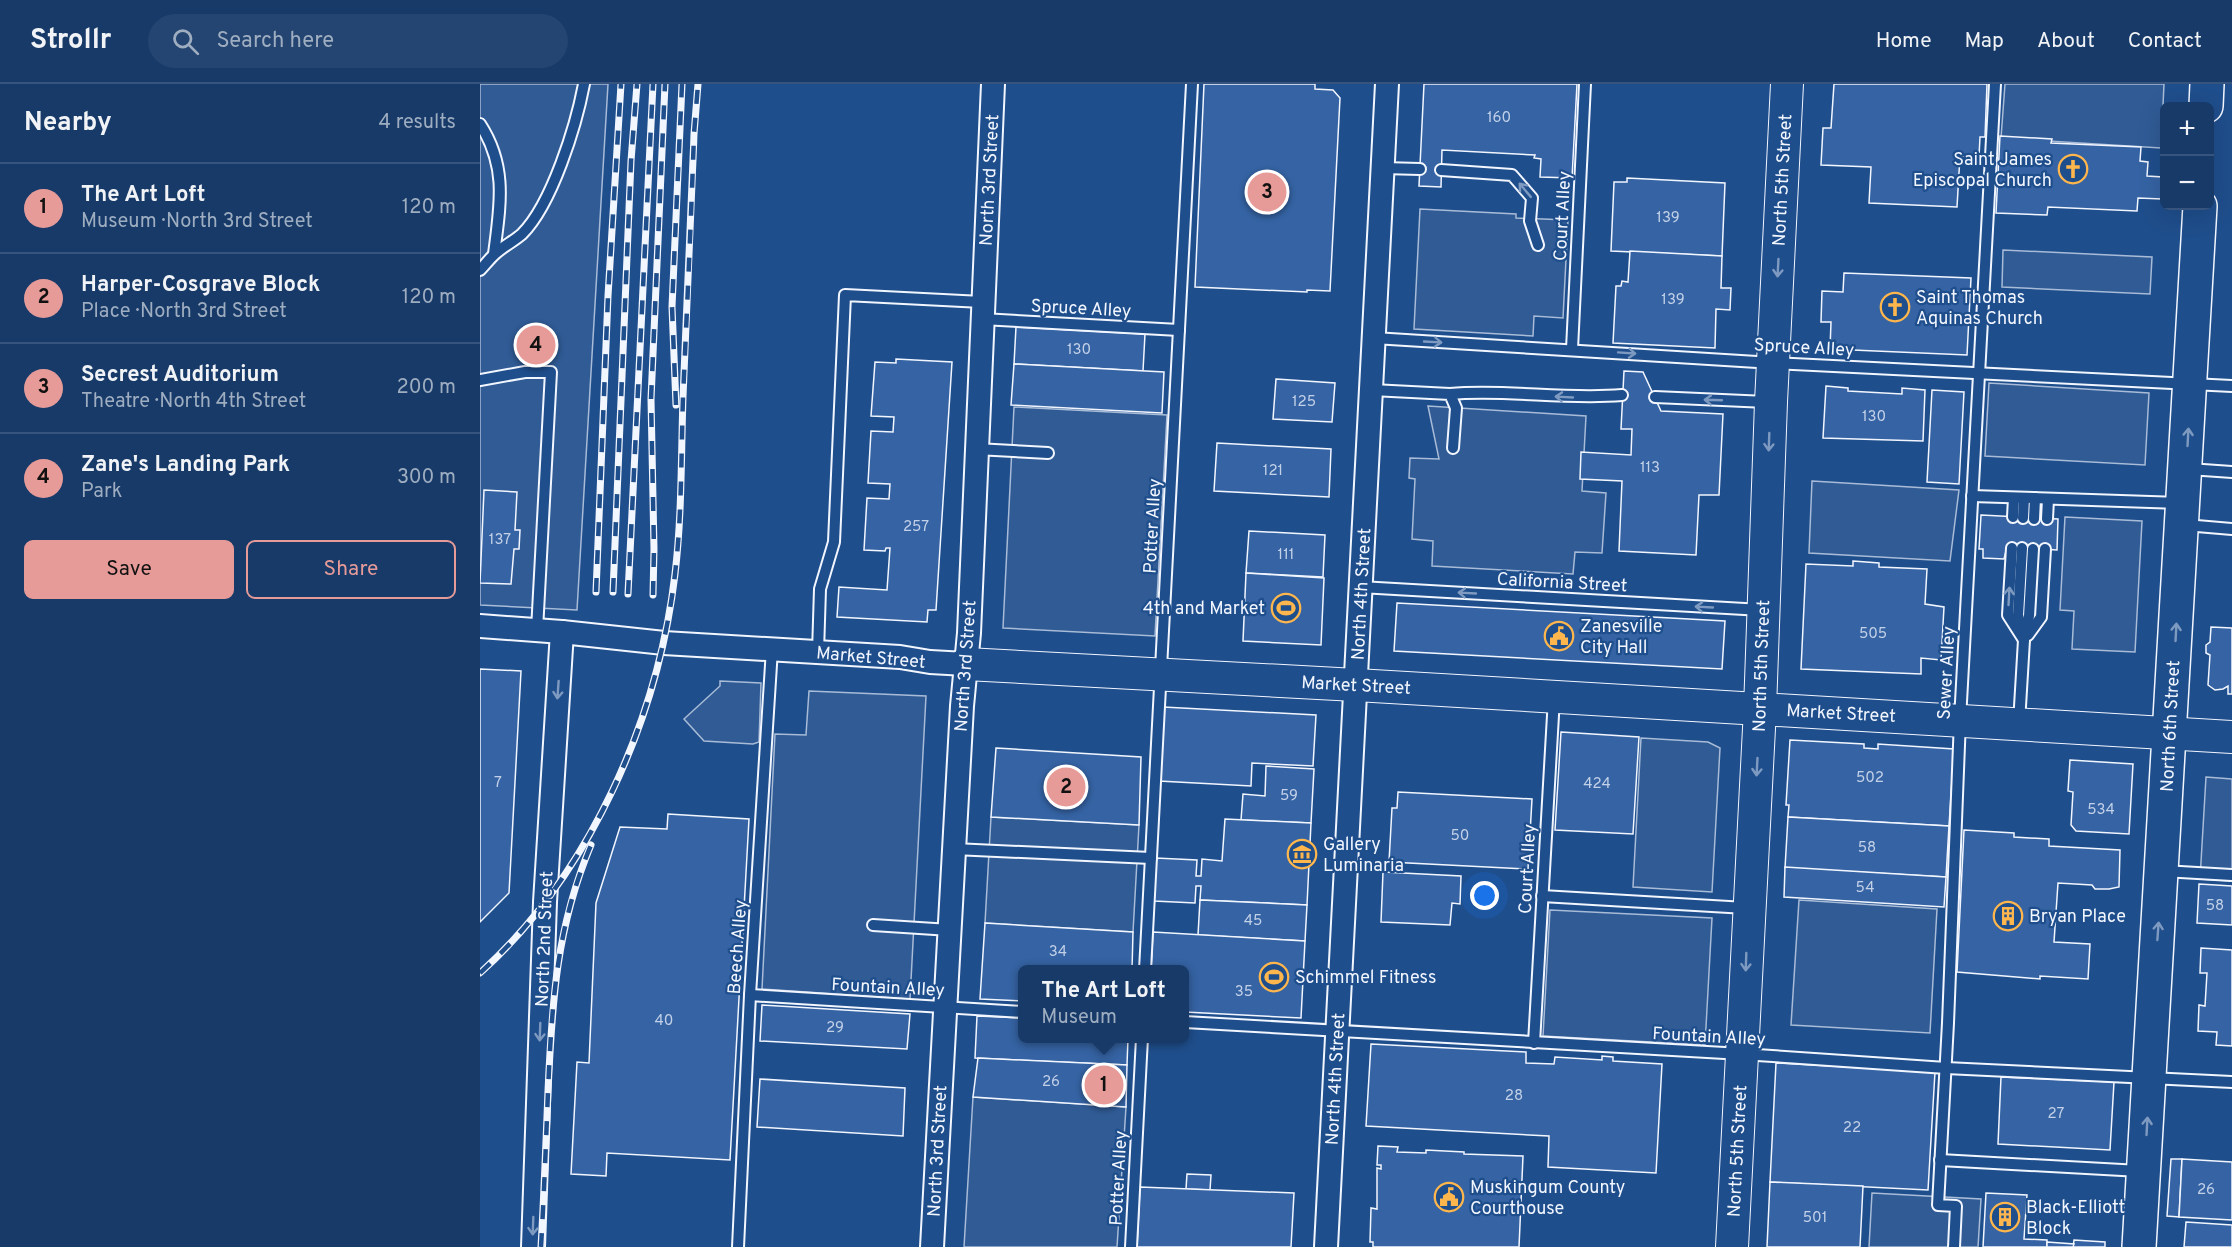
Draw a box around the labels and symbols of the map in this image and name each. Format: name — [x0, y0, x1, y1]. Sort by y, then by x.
house number: 160 — [1487, 109, 1511, 128]
street label: North 5th Street — [1769, 113, 1798, 247]
street label: North 3rd Street — [976, 114, 1005, 247]
place label: Saint James Episcopal Church — [1913, 149, 2052, 193]
church icon: Saint James Episcopal Church — [2057, 153, 2089, 185]
pin: 3 — [1248, 170, 1286, 214]
street label: Court Alley — [1550, 170, 1577, 262]
one-way arrow — [1518, 182, 1531, 198]
house number: 139 — [1656, 209, 1680, 228]
one-way arrow — [1772, 258, 1783, 278]
place label: Saint Thomas Aquinas Church — [1916, 287, 2043, 331]
house number: 139 — [1661, 291, 1685, 310]
church icon: Saint Thomas Aquinas Church — [1879, 291, 1911, 323]
street label: Spruce Alley — [1030, 295, 1132, 324]
pin: 4 — [516, 322, 556, 368]
street label: Spruce Alley — [1753, 334, 1855, 363]
one-way arrow — [1422, 336, 1442, 347]
house number: 130 — [1067, 341, 1091, 360]
one-way arrow — [1617, 348, 1637, 359]
one-way arrow — [1555, 391, 1575, 402]
house number: 125 — [1292, 393, 1316, 412]
one-way arrow — [1703, 394, 1723, 405]
house number: 130 — [1862, 408, 1886, 427]
one-way arrow — [2182, 427, 2193, 447]
one-way arrow — [1764, 432, 1775, 451]
house number: 113 — [1640, 459, 1660, 478]
house number: 121 — [1263, 462, 1283, 481]
street label: Potter Alley — [1140, 478, 1167, 574]
house number: 257 — [903, 518, 929, 537]
street label: North 4th Street — [1348, 527, 1377, 661]
house number: 137 — [489, 531, 511, 550]
house number: 111 — [1278, 546, 1294, 565]
street label: California Street — [1496, 569, 1628, 598]
one-way arrow — [1458, 587, 1478, 598]
one-way arrow — [2003, 587, 2014, 607]
sports icon: 4th and Market — [1270, 592, 1302, 624]
place label: 4th and Market — [1143, 598, 1265, 621]
street label: North 3rd Street — [950, 599, 983, 733]
street label: North 5th Street — [1749, 600, 1776, 733]
one-way arrow — [1695, 601, 1715, 612]
place label: Zanesville City Hall — [1580, 616, 1662, 660]
public building icon: Zanesville City Hall — [1543, 620, 1575, 652]
one-way arrow — [2170, 622, 2181, 642]
house number: 505 — [1859, 625, 1887, 644]
street label: Sewer Alley — [1934, 626, 1961, 720]
street label: Market Street — [815, 642, 926, 675]
street label: North 6th Street — [2157, 660, 2186, 793]
street label: Market Street — [1301, 672, 1411, 701]
one-way arrow — [553, 680, 564, 700]
street label: Market Street — [1786, 700, 1896, 729]
one-way arrow — [1751, 757, 1762, 777]
pin: 2 — [1046, 764, 1086, 810]
house number: 502 — [1856, 769, 1884, 788]
house number: 7 — [494, 774, 502, 793]
house number: 424 — [1583, 775, 1611, 794]
house number: 59 — [1280, 787, 1298, 806]
house number: 534 — [2087, 801, 2115, 820]
street label: Court Alley — [1515, 823, 1542, 915]
house number: 50 — [1451, 827, 1469, 846]
place label: Gallery Luminaria — [1323, 834, 1404, 878]
museum icon: Gallery Luminaria — [1286, 838, 1318, 870]
house number: 58 — [1858, 839, 1876, 858]
street label: North 2nd Street — [532, 871, 559, 1007]
house number: 54 — [1856, 879, 1874, 898]
your location — [1470, 881, 1499, 910]
house number: 58 — [2206, 897, 2224, 916]
street label: Beech Alley — [724, 899, 753, 995]
building icon: Bryan Place — [1992, 900, 2024, 932]
place label: Bryan Place — [2029, 906, 2126, 929]
house number: 45 — [1244, 912, 1262, 931]
one-way arrow — [2153, 922, 2164, 942]
house number: 34 — [1049, 943, 1067, 962]
one-way arrow — [1741, 951, 1752, 971]
sports icon: Schimmel Fitness — [1258, 961, 1290, 993]
place label: Schimmel Fitness — [1295, 967, 1436, 990]
street label: Fountain Alley — [831, 974, 945, 1003]
house number: 35 — [1235, 983, 1253, 1002]
house number: 40 — [655, 1012, 673, 1031]
street label: North 4th Street — [1322, 1012, 1351, 1146]
house number: 29 — [826, 1019, 844, 1038]
one-way arrow — [535, 1021, 546, 1041]
street label: Fountain Alley — [1652, 1023, 1766, 1052]
pin: 1 — [1084, 1062, 1124, 1108]
house number: 26 — [1042, 1073, 1060, 1092]
street label: North 5th Street — [1724, 1084, 1753, 1218]
street label: North 3rd Street — [924, 1085, 953, 1218]
house number: 28 — [1505, 1087, 1523, 1106]
house number: 27 — [2048, 1105, 2065, 1124]
one-way arrow — [2141, 1116, 2152, 1136]
house number: 22 — [1843, 1119, 1861, 1138]
street label: Potter Alley — [1106, 1130, 1133, 1226]
place label: Muskingum County Courthouse — [1470, 1177, 1625, 1221]
public building icon: Muskingum County Courthouse — [1433, 1181, 1465, 1213]
house number: 26 — [2197, 1181, 2215, 1200]
place label: Black-Elliott Block — [2026, 1197, 2125, 1241]
building icon: Black-Elliott Block — [1989, 1201, 2021, 1233]
house number: 501 — [1803, 1209, 1827, 1228]
one-way arrow — [528, 1216, 539, 1236]

